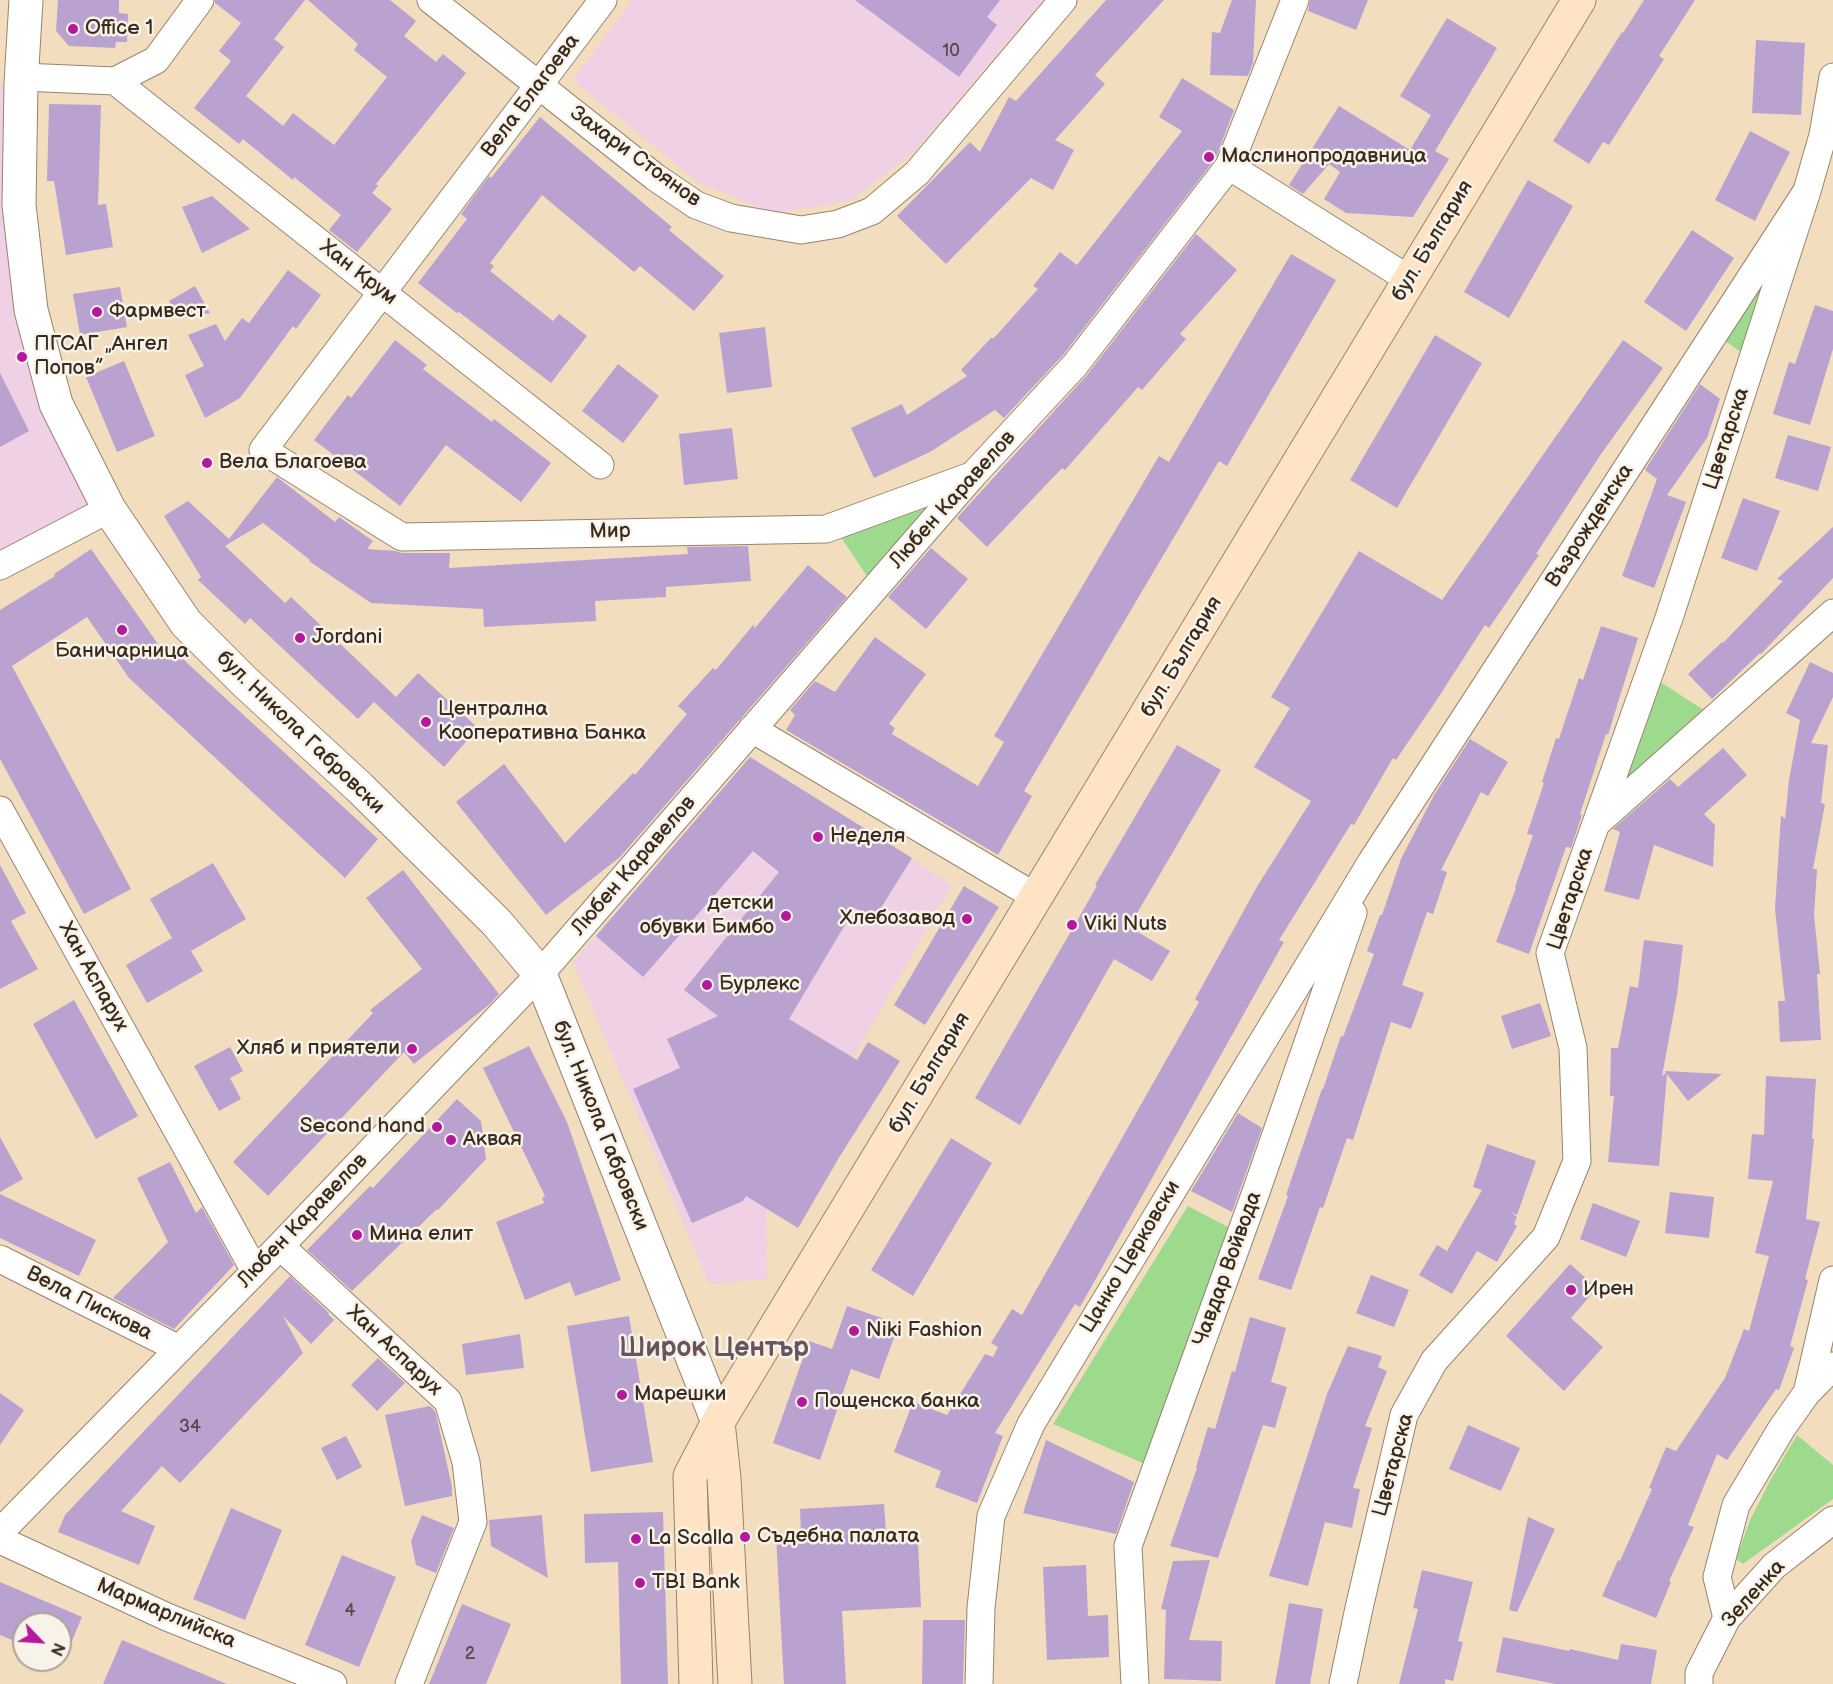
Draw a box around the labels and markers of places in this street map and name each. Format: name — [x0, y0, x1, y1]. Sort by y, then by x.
place label: Office 1 — [85, 16, 153, 42]
marker: Office 1 — [66, 22, 80, 36]
place label: Маслинопродавница — [1221, 144, 1427, 170]
marker: Маслинопродавница — [1202, 150, 1216, 164]
place label: Фармвест — [109, 299, 206, 325]
marker: Фармвест — [90, 305, 104, 319]
place label: ПГСАГ „Ангел Попов” — [34, 332, 168, 382]
marker: ПГСАГ „Ангел Попов” — [15, 350, 29, 364]
place label: Вела Благоева — [219, 450, 367, 476]
marker: Вела Благоева — [200, 456, 214, 470]
marker: Баничарница — [115, 623, 129, 637]
place label: Jordani — [312, 625, 382, 651]
marker: Jordani — [293, 631, 307, 645]
place label: Баничарница — [55, 639, 189, 665]
place label: Централна Кооперативна Банка — [438, 697, 646, 747]
marker: Централна Кооперативна Банка — [419, 715, 433, 729]
place label: Неделя — [830, 824, 905, 850]
marker: Неделя — [811, 830, 825, 844]
place label: детски обувки Бимбо — [640, 891, 774, 941]
place label: Хлебозавод — [840, 906, 955, 932]
marker: детски обувки Бимбо — [779, 909, 793, 923]
marker: Хлебозавод — [960, 912, 974, 926]
place label: Viki Nuts — [1084, 912, 1167, 938]
marker: Viki Nuts — [1065, 918, 1079, 932]
place label: Бурлекс — [719, 972, 800, 998]
marker: Бурлекс — [700, 978, 714, 992]
place label: Хляб и приятели — [237, 1036, 400, 1062]
marker: Хляб и приятели — [405, 1042, 419, 1056]
place label: Second hand — [300, 1114, 425, 1140]
marker: Second hand — [430, 1120, 444, 1134]
place label: Аквая — [463, 1127, 522, 1153]
marker: Аквая — [444, 1133, 458, 1147]
place label: Мина елит — [369, 1222, 473, 1248]
marker: Мина елит — [350, 1228, 364, 1242]
place label: Ирен — [1583, 1277, 1634, 1303]
marker: Ирен — [1564, 1283, 1578, 1297]
place label: Niki Fashion — [866, 1318, 982, 1344]
marker: Niki Fashion — [847, 1324, 861, 1338]
place label: Марешки — [634, 1382, 727, 1408]
marker: Марешки — [615, 1388, 629, 1402]
place label: Пощенска банка — [814, 1389, 980, 1415]
marker: Пощенска банка — [795, 1395, 809, 1409]
place label: Съдебна палата — [757, 1524, 920, 1550]
place label: La Scalla — [648, 1526, 734, 1552]
marker: Съдебна палата — [738, 1530, 752, 1544]
marker: La Scalla — [629, 1532, 643, 1546]
place label: TBI Bank — [652, 1570, 740, 1596]
marker: TBI Bank — [633, 1576, 647, 1590]

